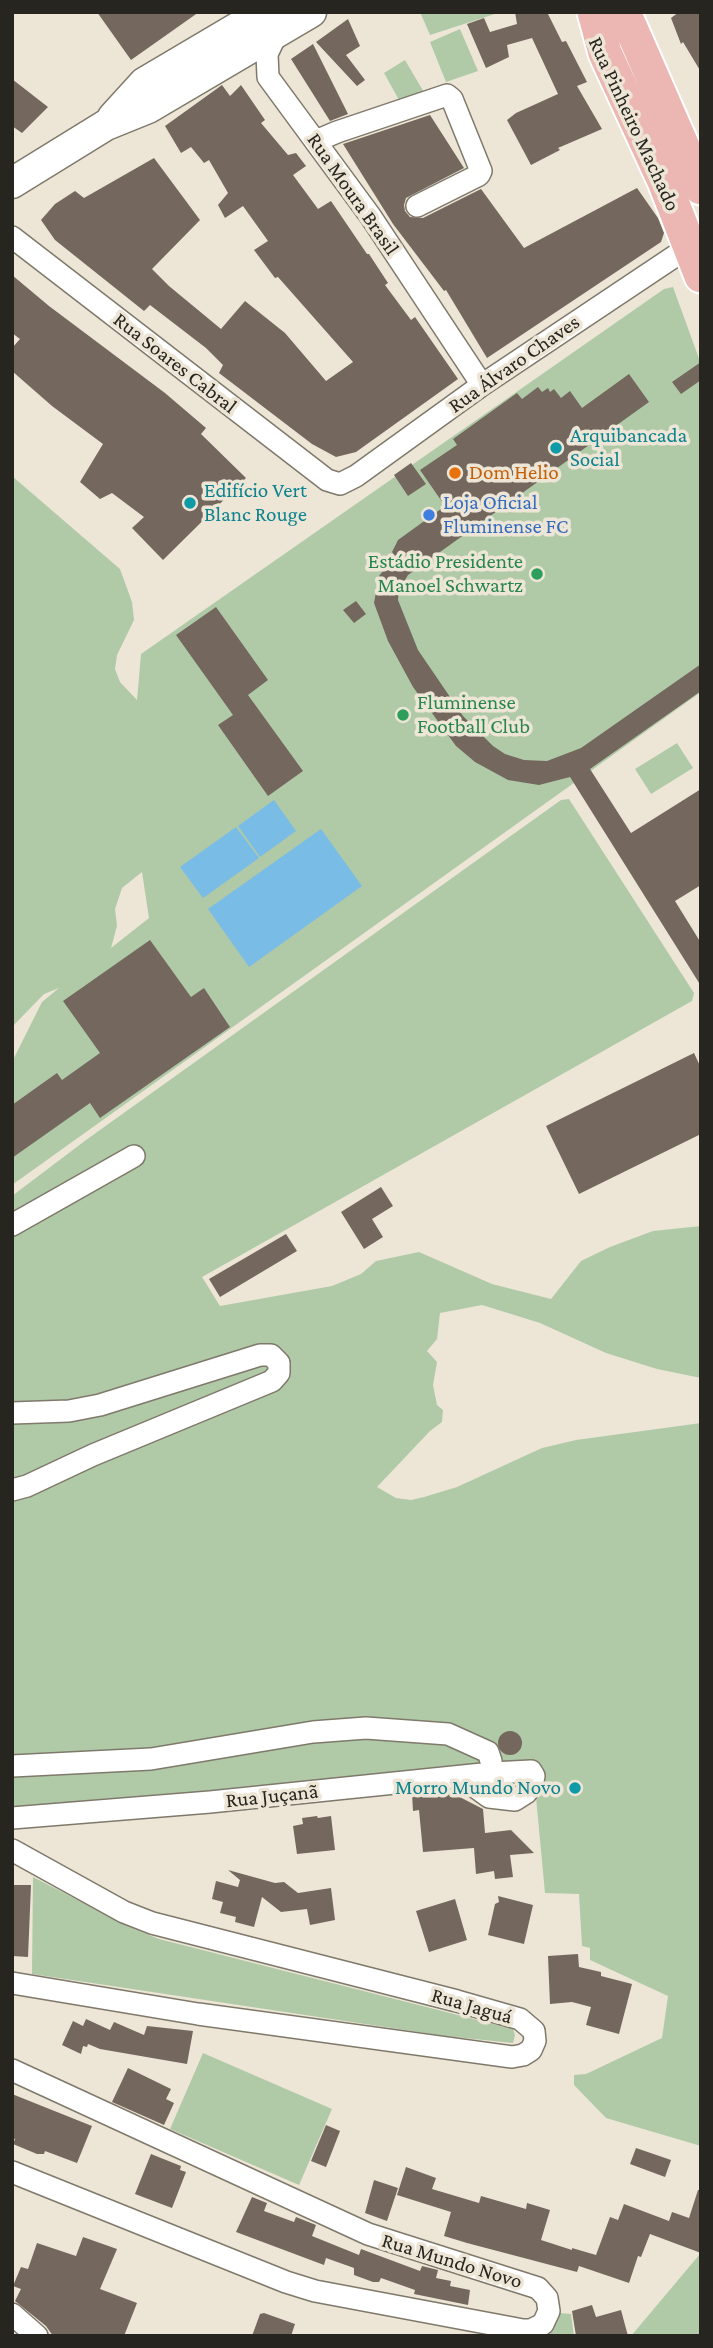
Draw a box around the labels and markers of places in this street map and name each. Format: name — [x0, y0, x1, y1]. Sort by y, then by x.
place label: Arquibancada Social — [570, 423, 687, 473]
marker: Arquibancada Social — [548, 440, 564, 456]
place label: Dom Helio — [469, 460, 559, 486]
marker: Dom Helio — [447, 465, 463, 481]
place label: Edifício Vert Blanc Rouge — [204, 478, 307, 528]
place label: Loja Oficial Fluminense FC — [443, 490, 568, 540]
marker: Edifício Vert Blanc Rouge — [182, 495, 198, 511]
marker: Loja Oficial Fluminense FC — [421, 507, 437, 523]
place label: Estádio Presidente Manoel Schwartz — [368, 549, 523, 599]
marker: Estádio Presidente Manoel Schwartz — [529, 566, 545, 582]
place label: Fluminense Football Club — [417, 690, 530, 740]
marker: Fluminense Football Club — [395, 707, 411, 723]
place label: Morro Mundo Novo — [395, 1775, 561, 1801]
marker: Morro Mundo Novo — [567, 1780, 583, 1796]

